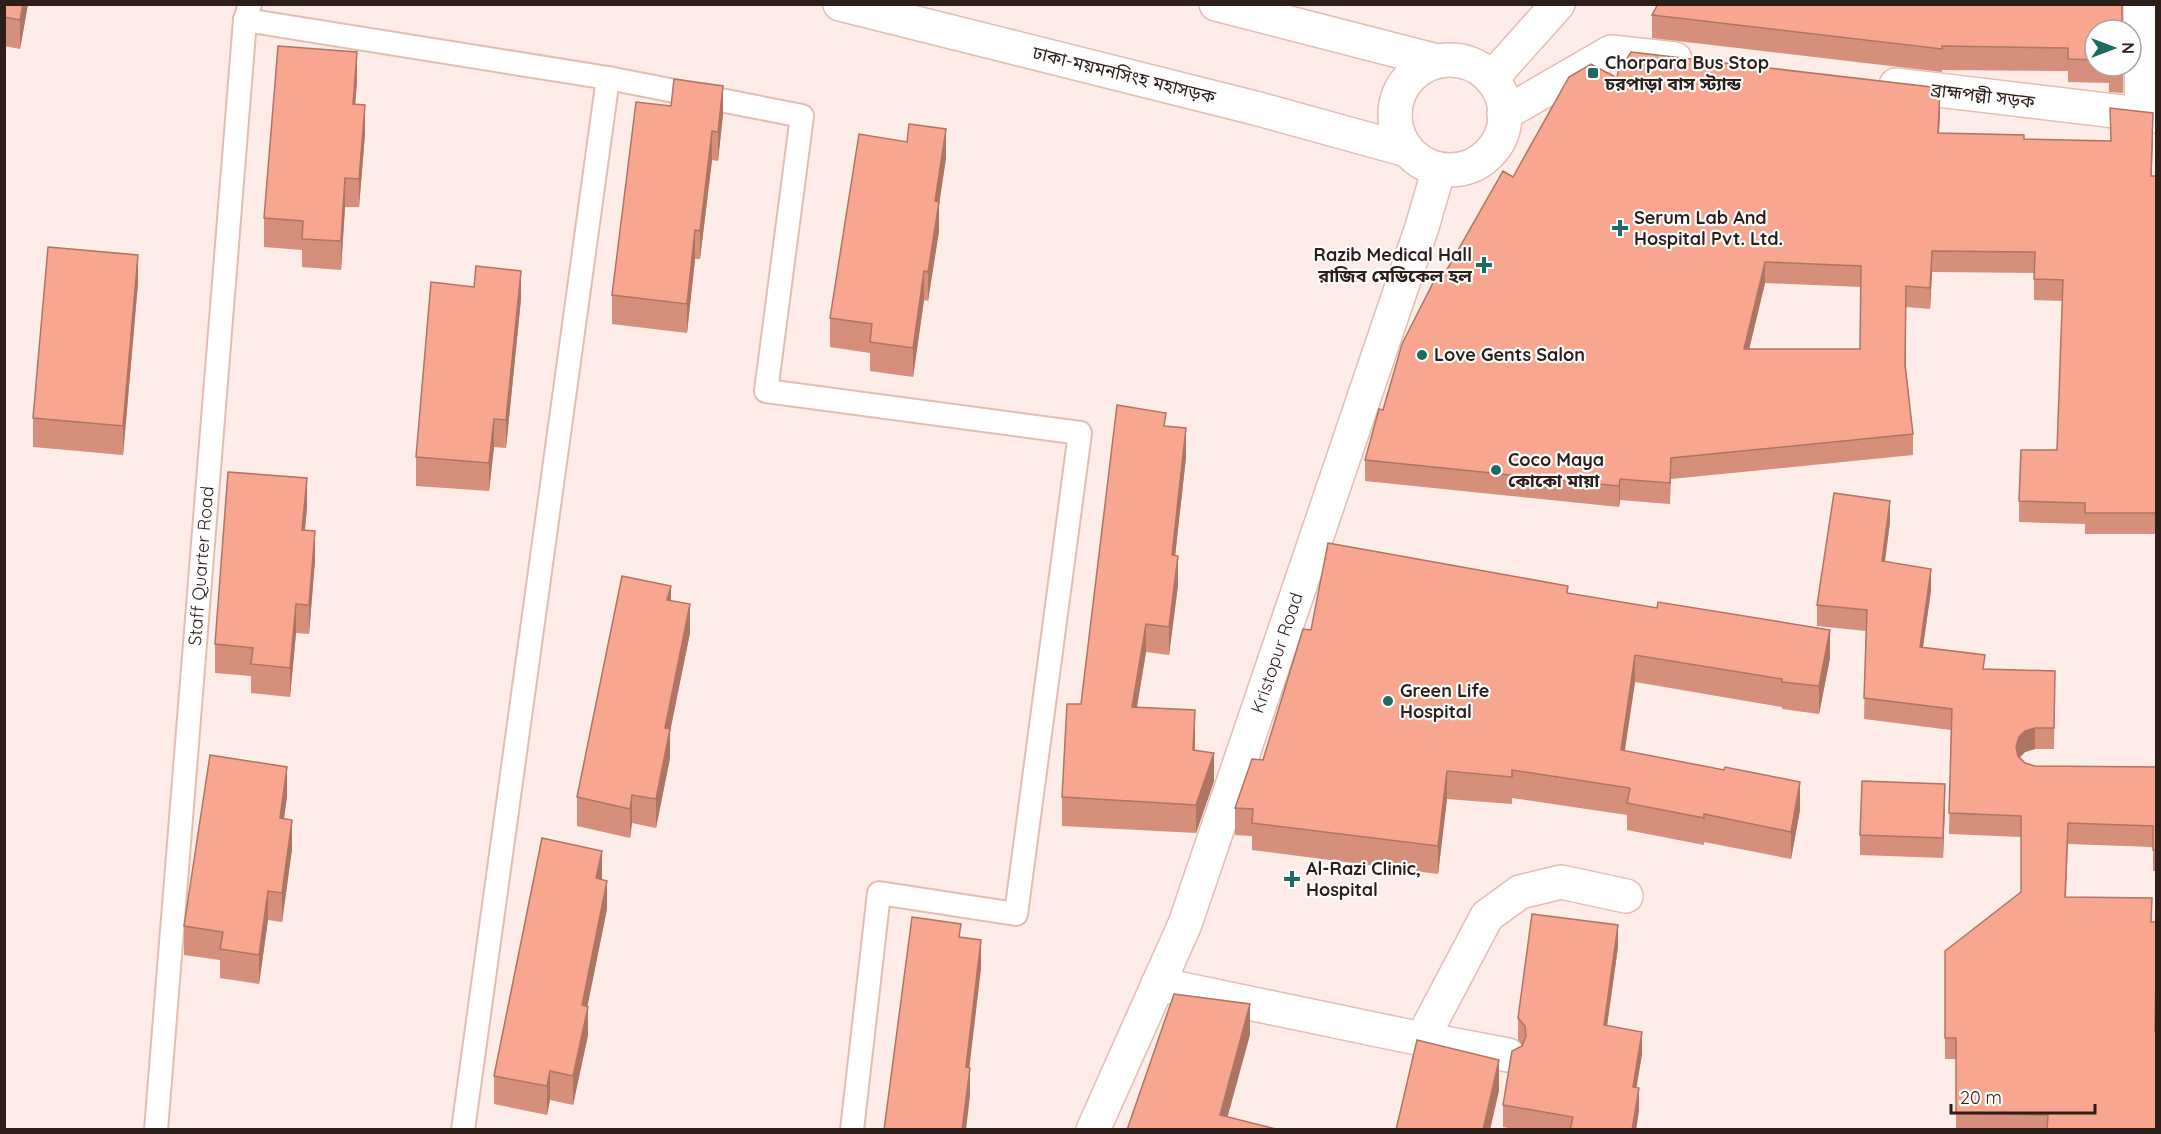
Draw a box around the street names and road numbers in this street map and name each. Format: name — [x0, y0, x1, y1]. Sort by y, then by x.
street label: ঢাকা-ময়মনসিংহ মহাসড়ক — [1029, 40, 1218, 108]
street label: ব্রাহ্মপল্লী সড়ক — [1929, 78, 2037, 113]
street label: Staff Quarter Road — [183, 485, 219, 646]
street label: Kristopur Road — [1246, 589, 1308, 716]

